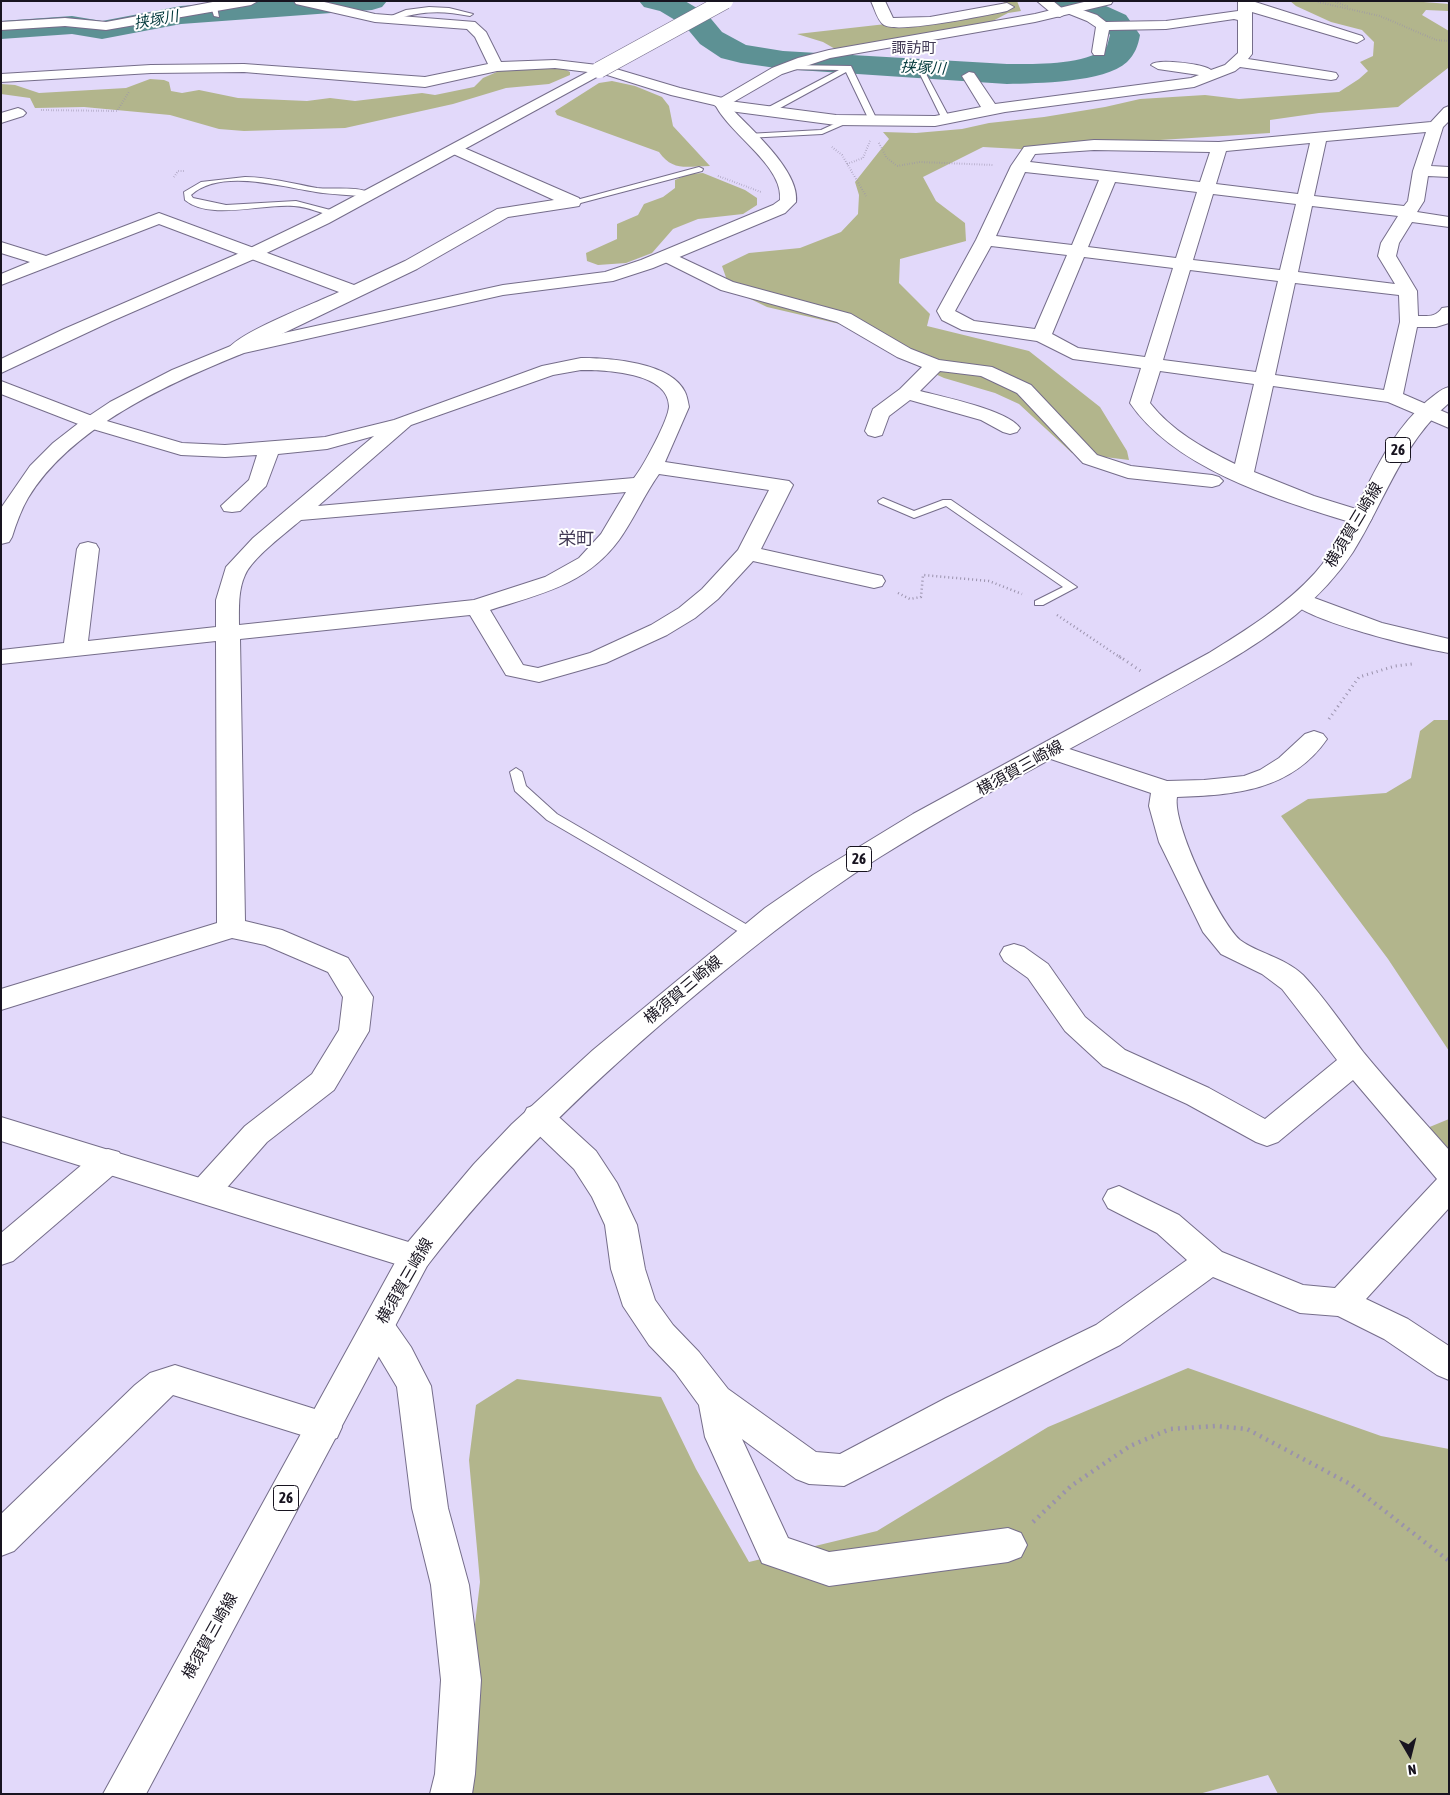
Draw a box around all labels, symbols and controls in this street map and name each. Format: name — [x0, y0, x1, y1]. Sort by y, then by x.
water label: 挟塚川 — [132, 7, 180, 33]
district label: 諏訪町 — [892, 39, 936, 57]
water label: 挟塚川 — [900, 58, 946, 78]
road number: 26 — [1386, 438, 1410, 462]
street label: 横須賀三崎線 — [1321, 479, 1387, 571]
district label: 栄町 — [558, 528, 594, 550]
street label: 横須賀三崎線 — [973, 736, 1067, 800]
road number: 26 — [846, 846, 872, 872]
street label: 横須賀三崎線 — [640, 952, 726, 1028]
street label: 横須賀三崎線 — [373, 1235, 437, 1327]
road number: 26 — [274, 1486, 298, 1510]
street label: 横須賀三崎線 — [178, 1589, 242, 1683]
north arrow — [1385, 1730, 1435, 1780]
text: N — [1407, 1761, 1417, 1778]

